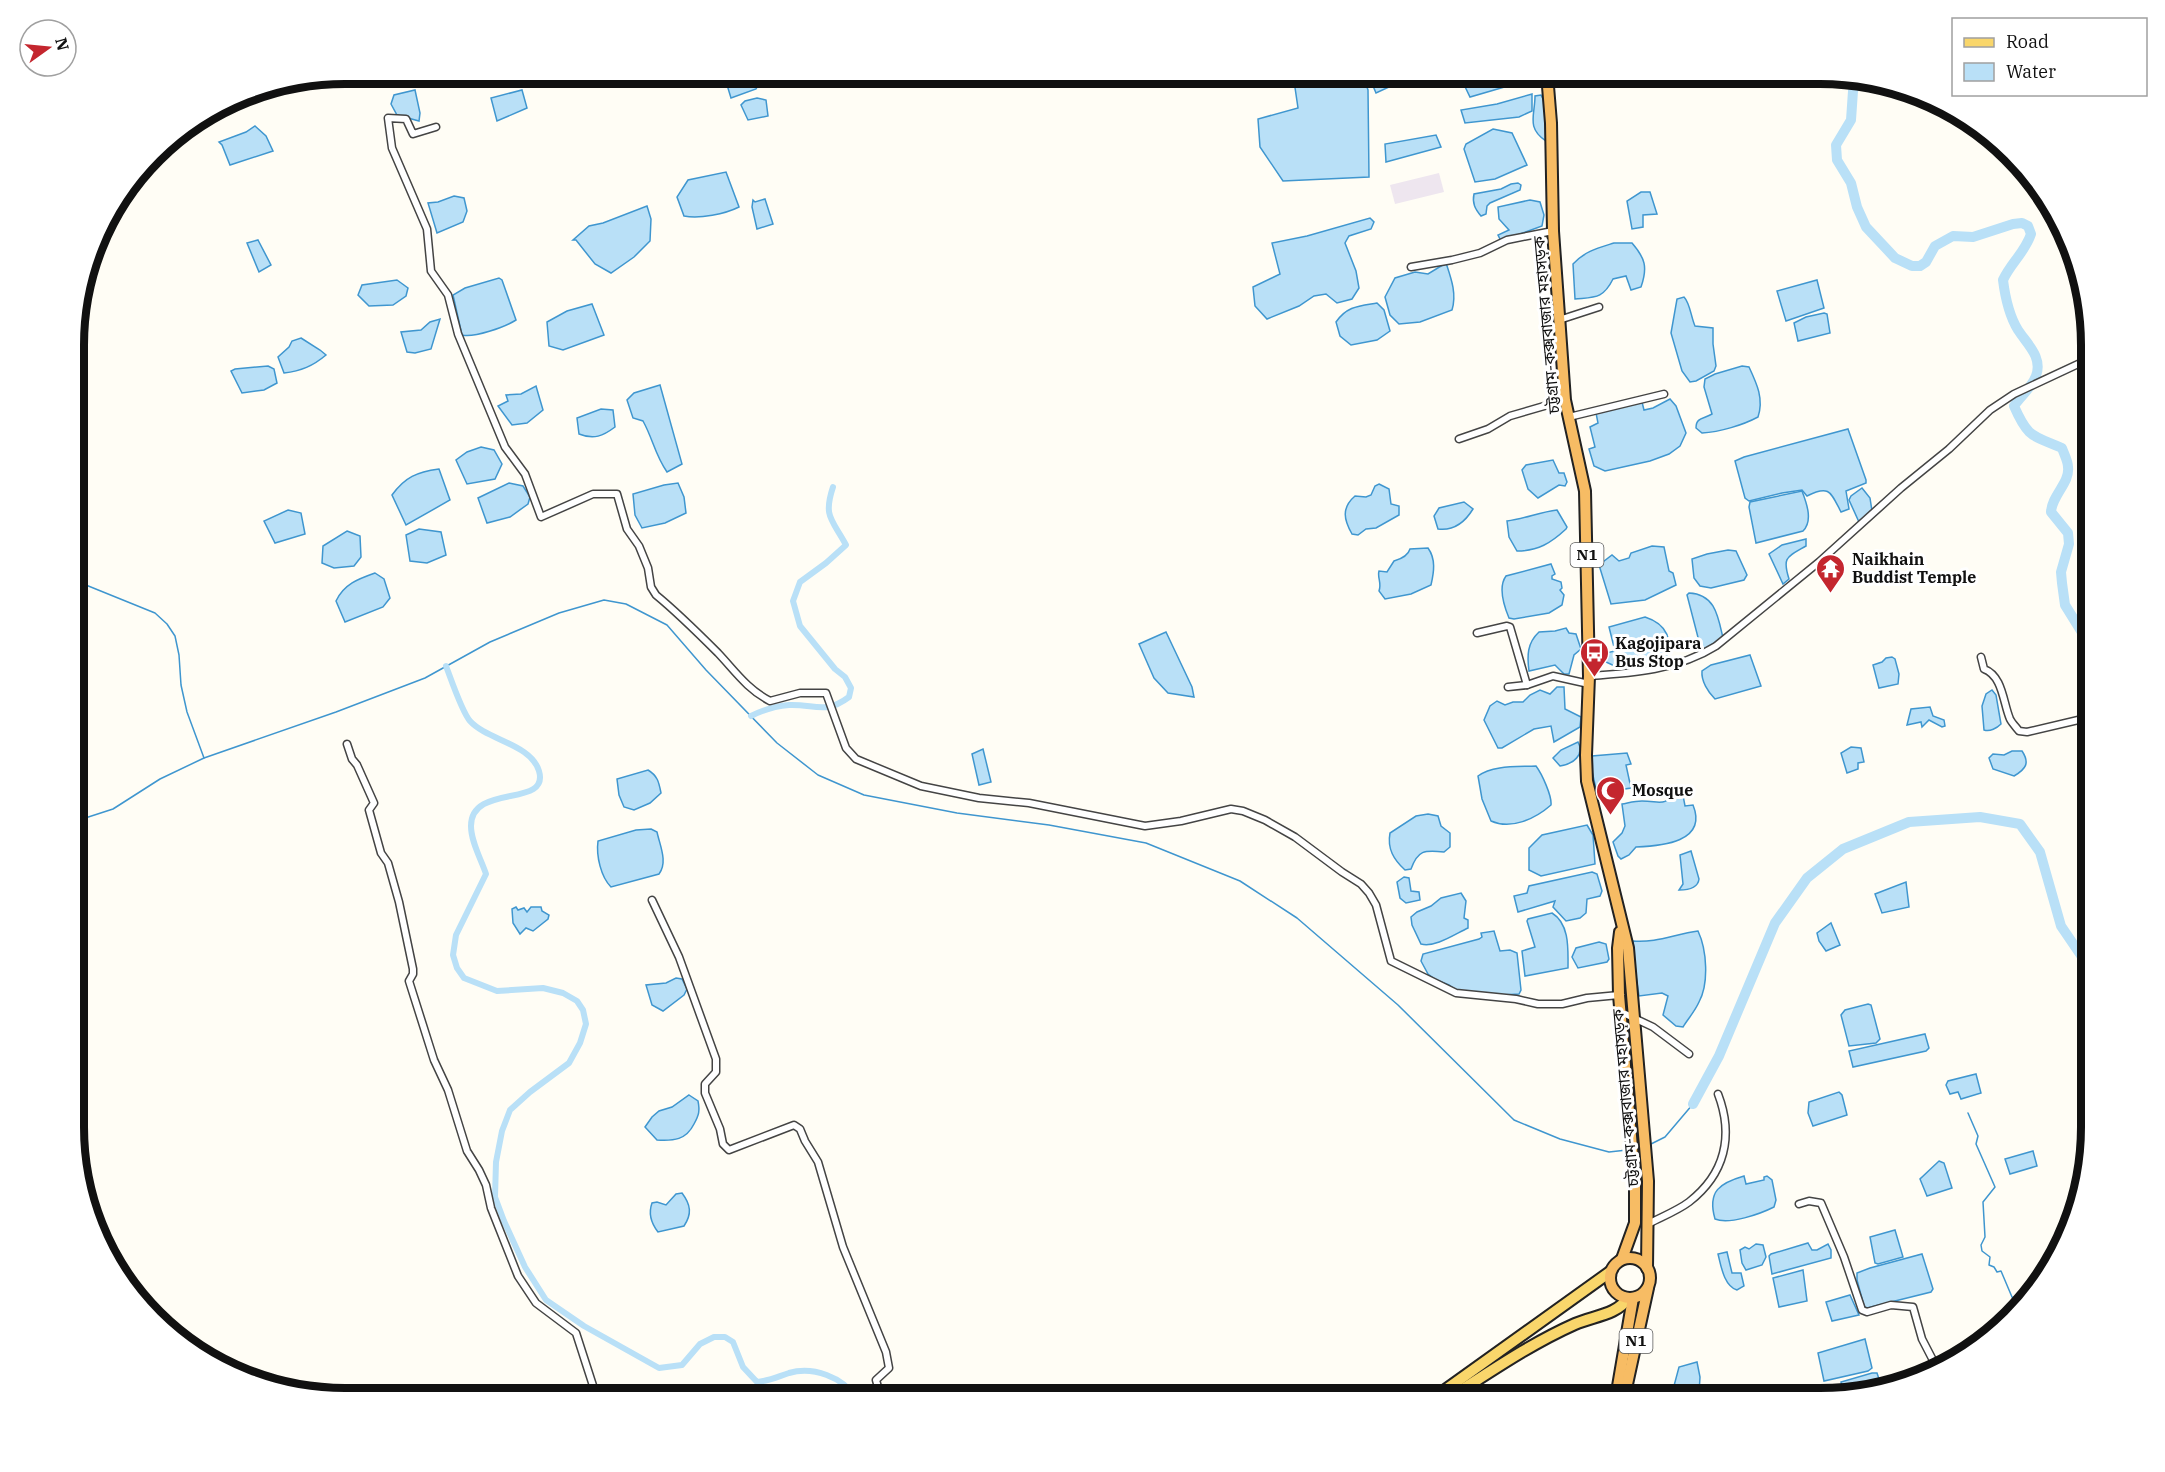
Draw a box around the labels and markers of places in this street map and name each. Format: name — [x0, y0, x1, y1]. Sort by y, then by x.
place label: Naikhain Buddist Temple — [1852, 549, 1976, 587]
temple icon: Naikhain Buddist Temple — [1815, 552, 1847, 594]
place label: Kagojipara Bus Stop — [1615, 633, 1702, 671]
bus stop icon: Kagojipara Bus Stop — [1578, 636, 1610, 678]
mosque icon: Mosque — [1595, 774, 1627, 816]
place label: Mosque — [1632, 780, 1693, 800]

